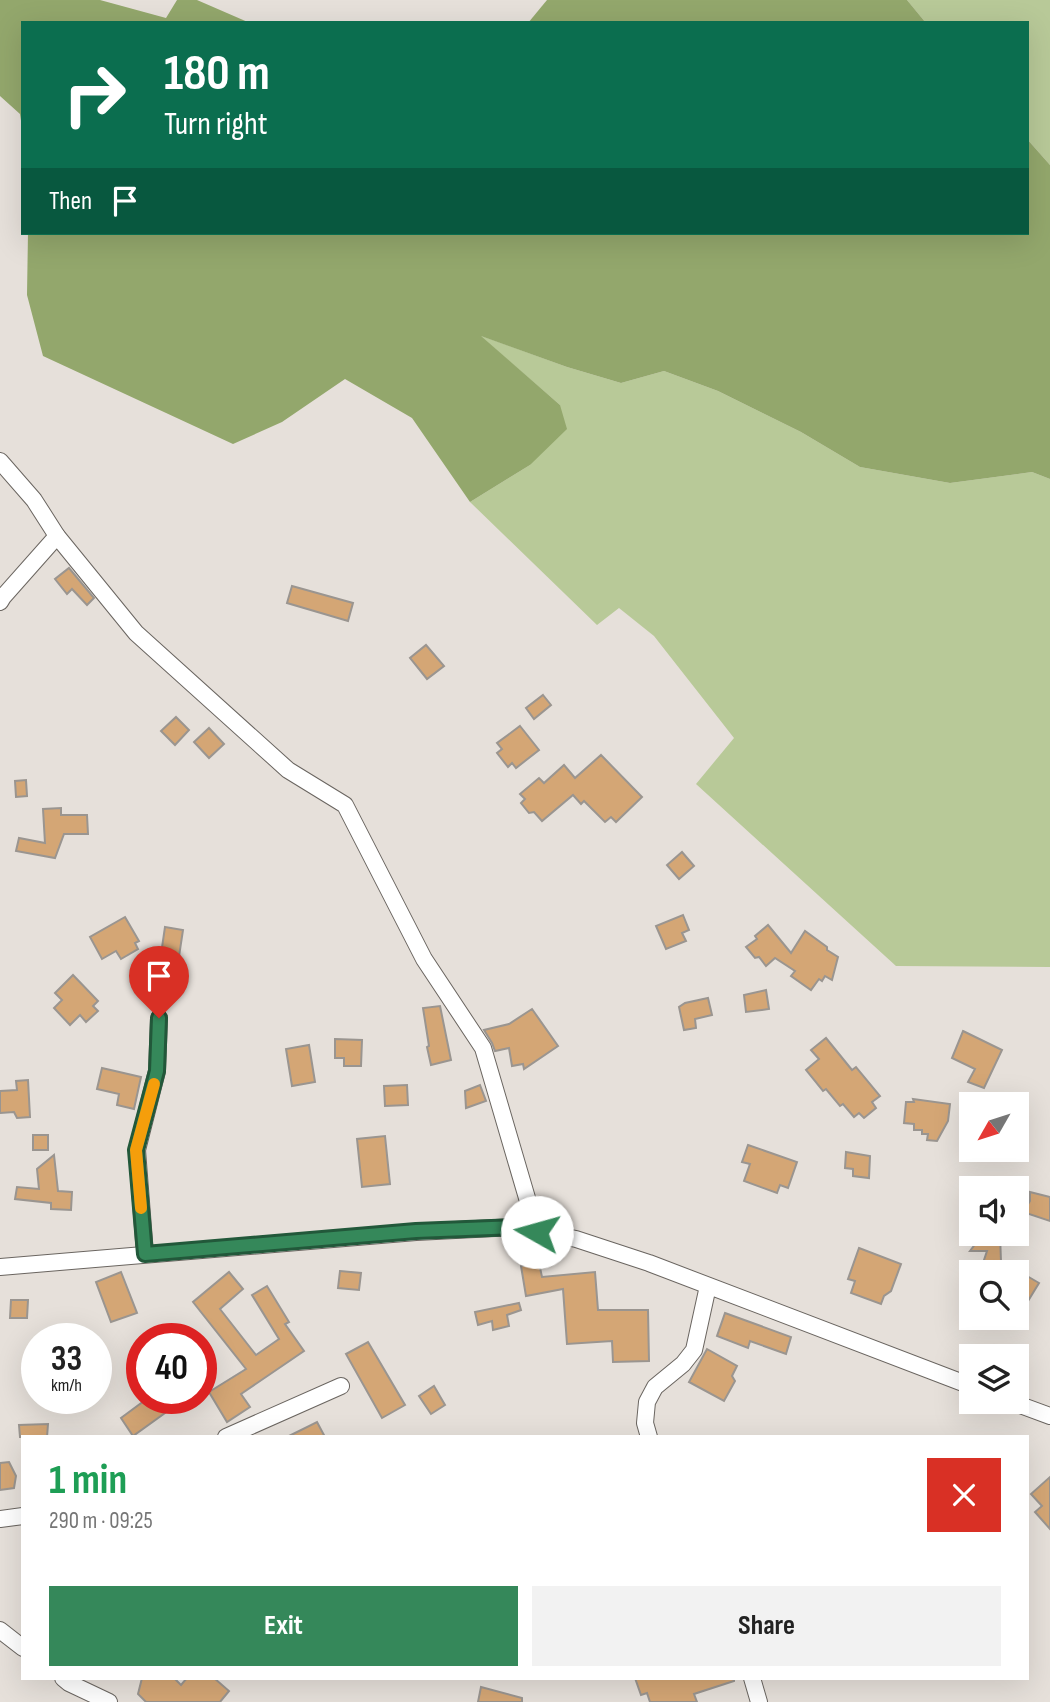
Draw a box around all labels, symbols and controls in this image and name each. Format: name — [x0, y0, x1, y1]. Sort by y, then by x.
text: 180 m — [164, 45, 270, 104]
icon: right — [49, 49, 140, 140]
text: Turn right — [164, 105, 268, 144]
icon: arrive — [106, 182, 144, 220]
text: Then — [49, 186, 92, 217]
pin — [129, 946, 189, 1018]
icon: arrive — [140, 957, 178, 995]
north arrow — [959, 1092, 1029, 1162]
map controls — [959, 1092, 1029, 1414]
button: sound — [959, 1176, 1029, 1246]
position arrow — [500, 1195, 574, 1269]
button: search — [959, 1260, 1029, 1330]
speed limit sign: 40 — [126, 1323, 217, 1414]
text: 33 — [51, 1338, 82, 1381]
button: layers — [959, 1344, 1029, 1414]
text: km/h — [51, 1375, 82, 1396]
text: 1 min — [49, 1455, 127, 1506]
button: close — [927, 1458, 1001, 1532]
text: 290 m · 09:25 — [49, 1507, 153, 1535]
button: Exit — [49, 1586, 518, 1666]
button: Share — [532, 1586, 1001, 1666]

